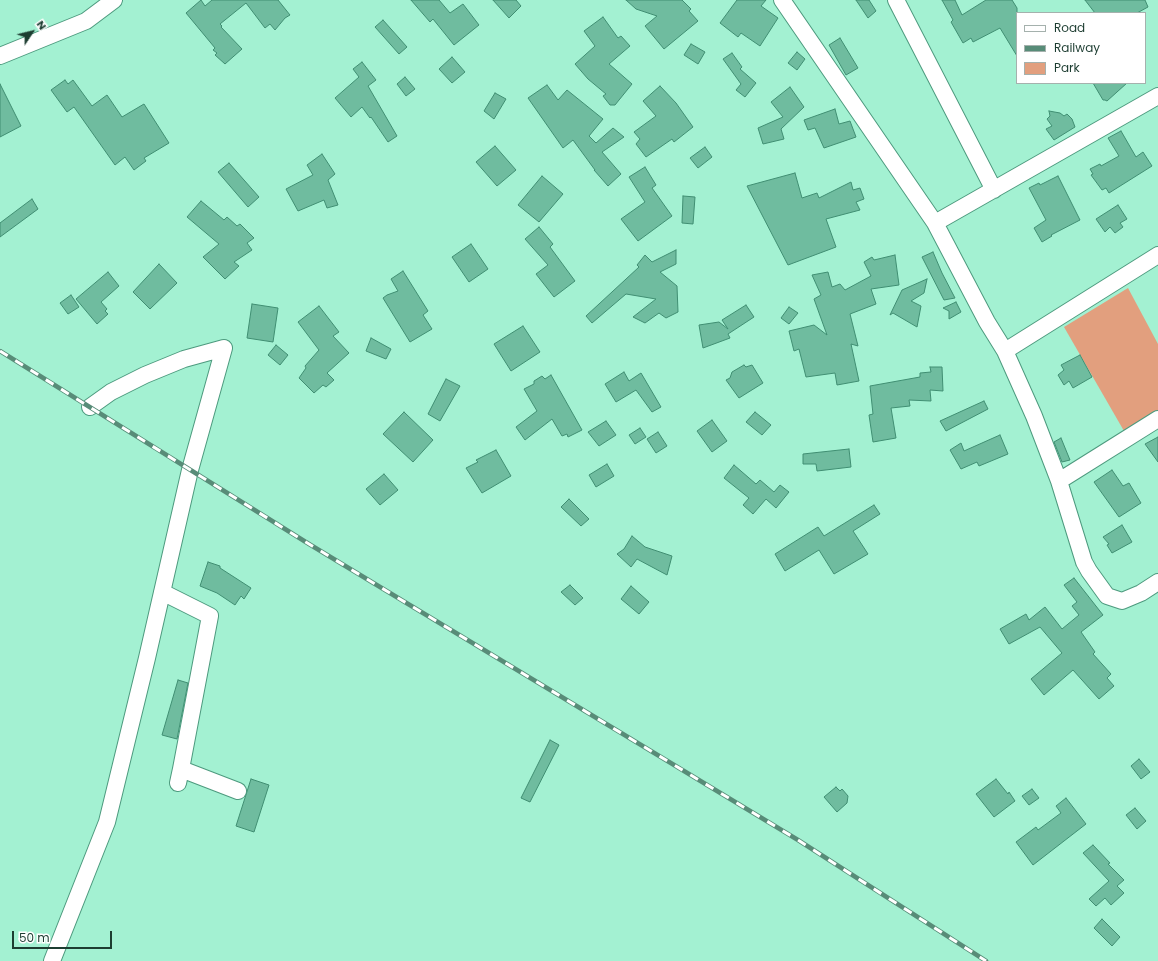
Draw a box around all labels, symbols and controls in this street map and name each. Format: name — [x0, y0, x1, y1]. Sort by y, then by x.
north arrow — [12, 12, 52, 52]
legend — [1016, 12, 1146, 84]
text: N — [33, 17, 51, 33]
text: Road — [1054, 19, 1085, 36]
text: Railway — [1054, 39, 1100, 56]
text: Park — [1054, 59, 1080, 76]
scale bar — [14, 923, 114, 949]
text: 50 m — [19, 929, 50, 946]

